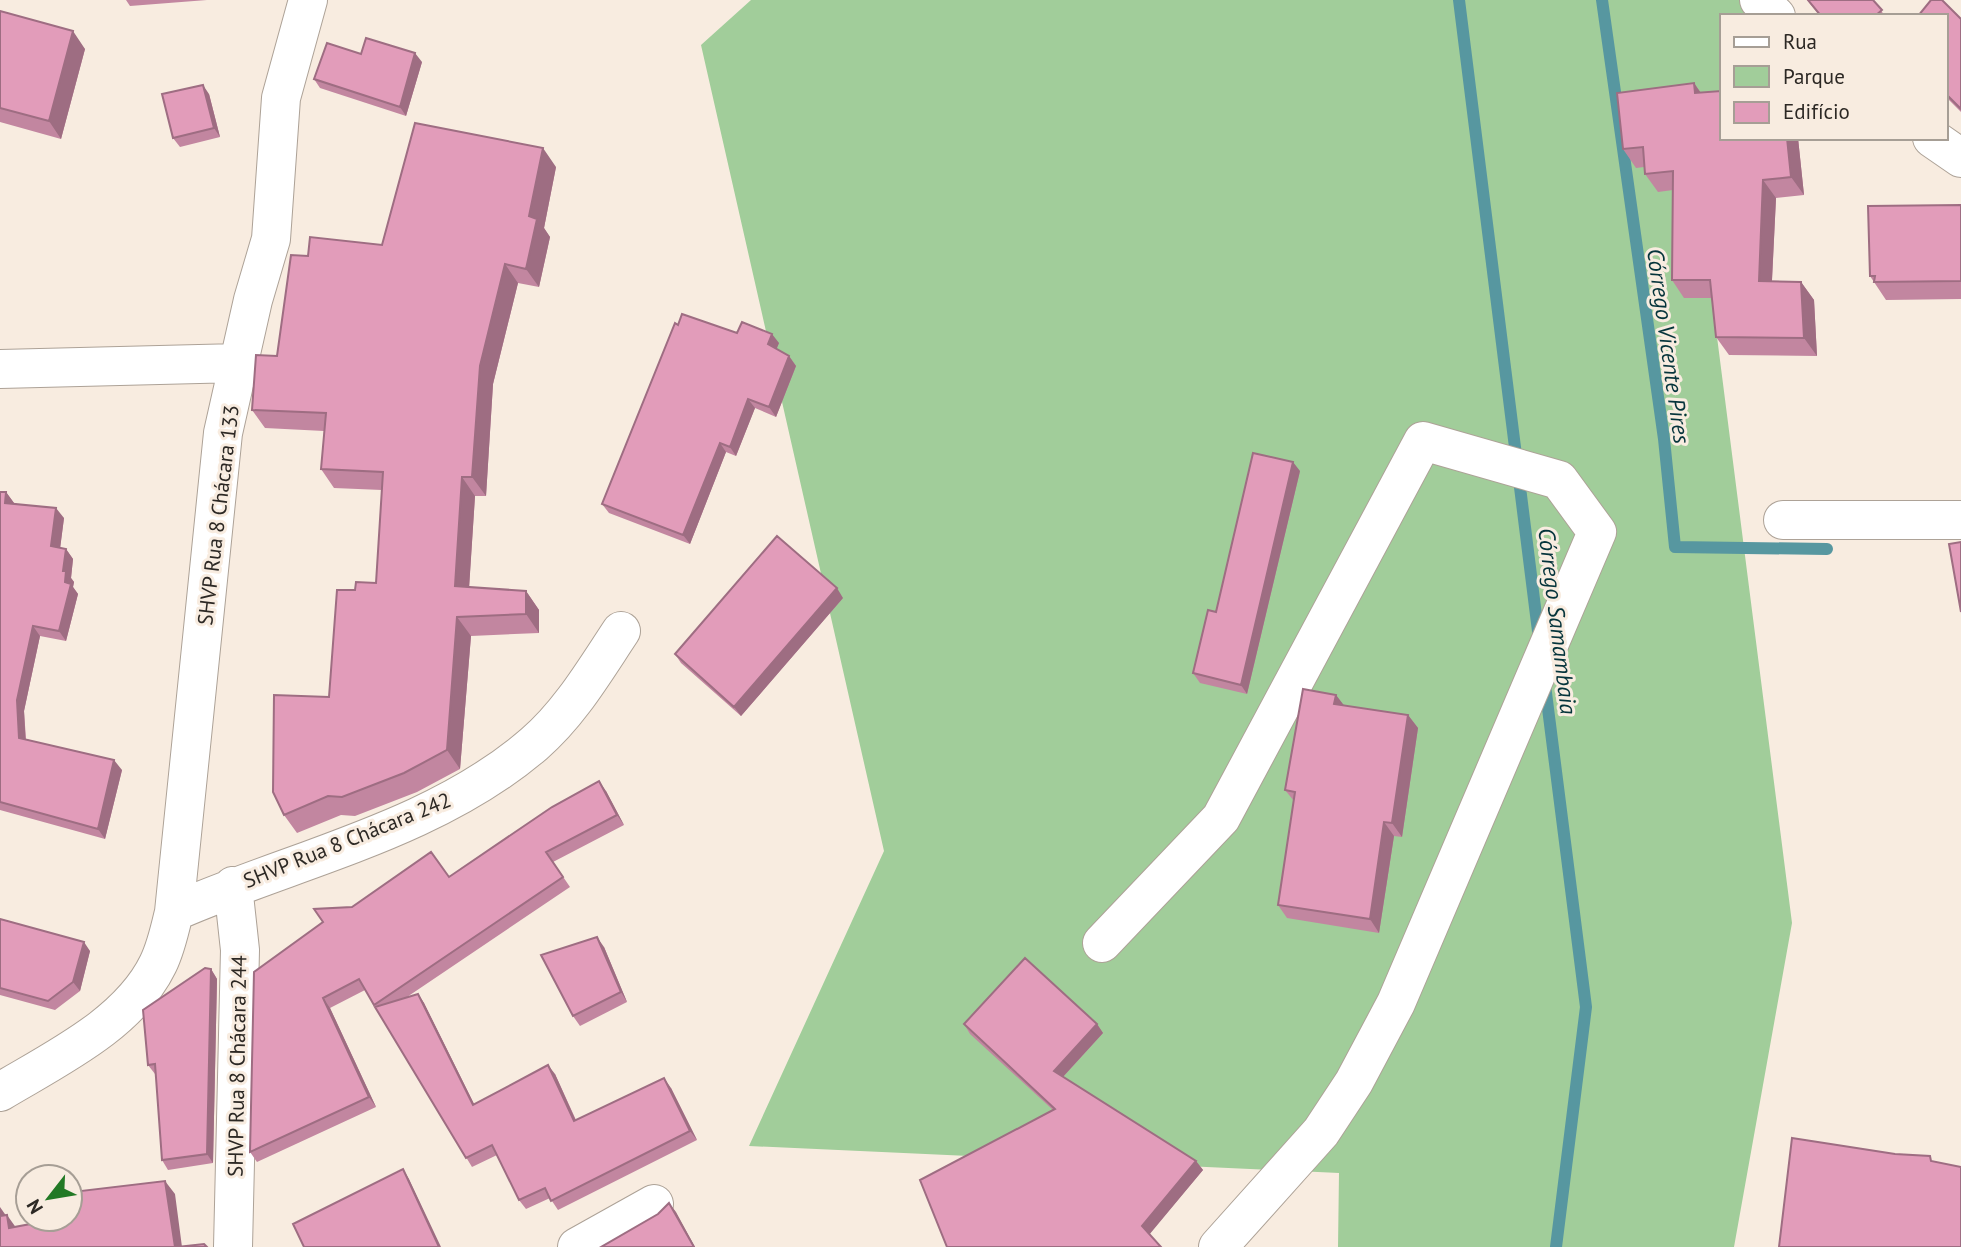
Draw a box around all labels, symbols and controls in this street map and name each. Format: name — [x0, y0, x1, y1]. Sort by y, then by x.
legend — [1720, 14, 1947, 140]
text: Rua — [1783, 28, 1817, 55]
text: Parque — [1783, 63, 1845, 90]
text: Edifício — [1783, 98, 1850, 125]
water label: Córrego Vicente Pires — [1641, 247, 1697, 446]
street label: SHVP Rua 8 Chácara 133 — [191, 403, 245, 627]
water label: Córrego Samambaia — [1532, 526, 1584, 716]
street label: SHVP Rua 8 Chácara 242 — [239, 786, 455, 894]
street label: SHVP Rua 8 Chácara 244 — [222, 955, 252, 1177]
north arrow — [14, 1163, 84, 1233]
text: N — [21, 1195, 48, 1218]

